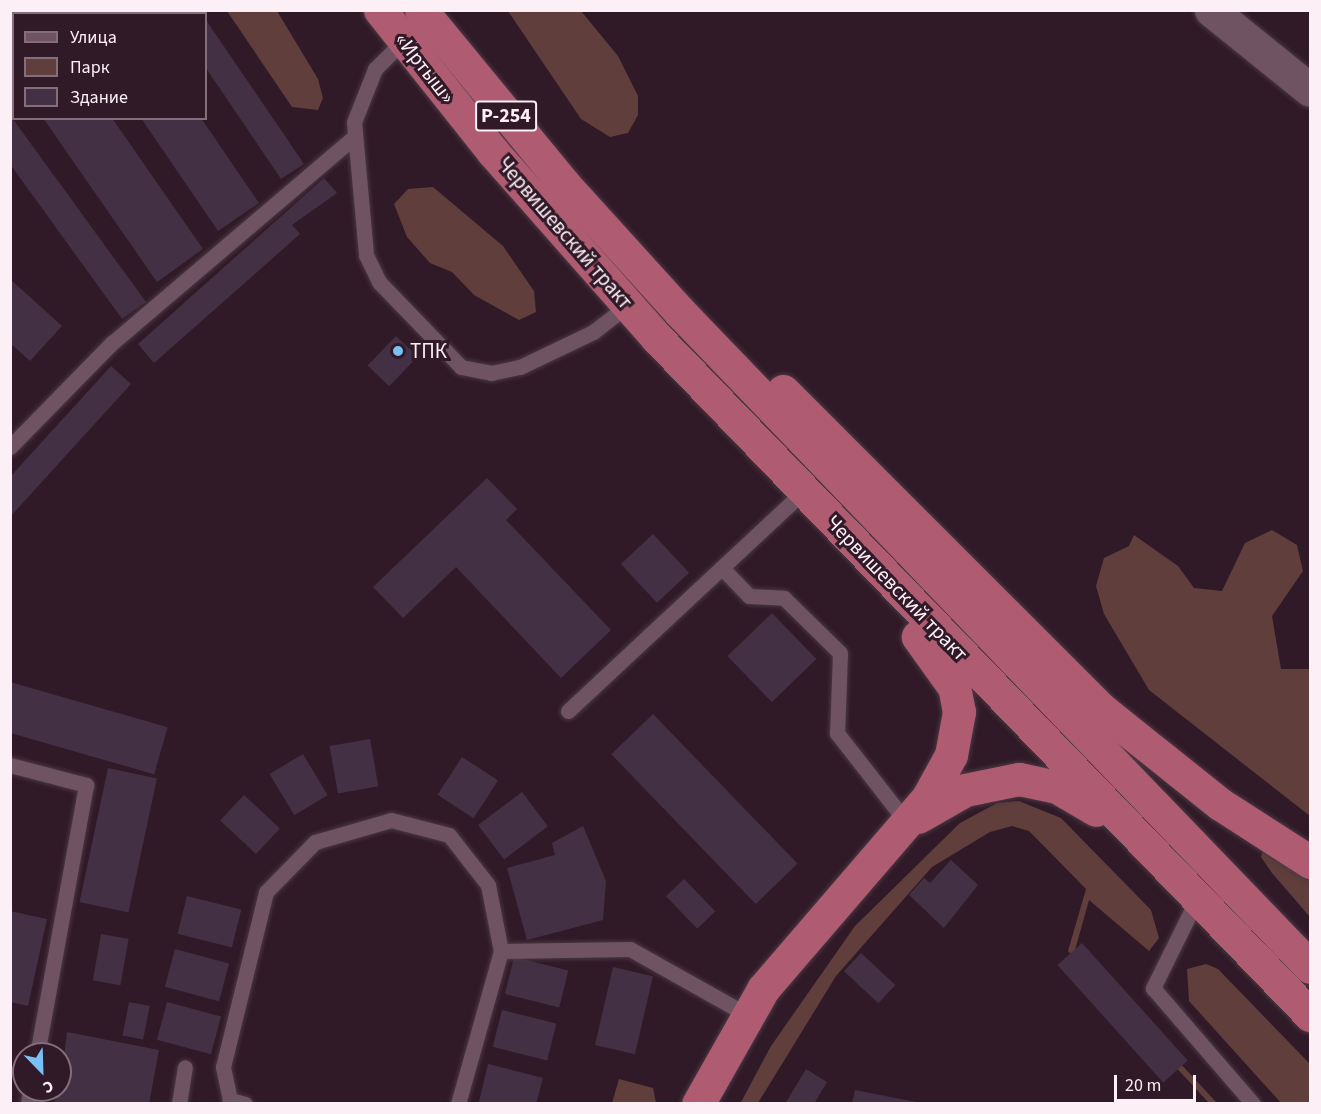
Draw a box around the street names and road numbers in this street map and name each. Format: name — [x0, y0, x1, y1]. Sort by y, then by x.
street label: «Иртыш» — [390, 28, 460, 108]
road number: Р-254 — [474, 99, 538, 133]
street label: Червишевский тракт — [492, 152, 638, 314]
street label: Червишевский тракт — [821, 510, 973, 666]

